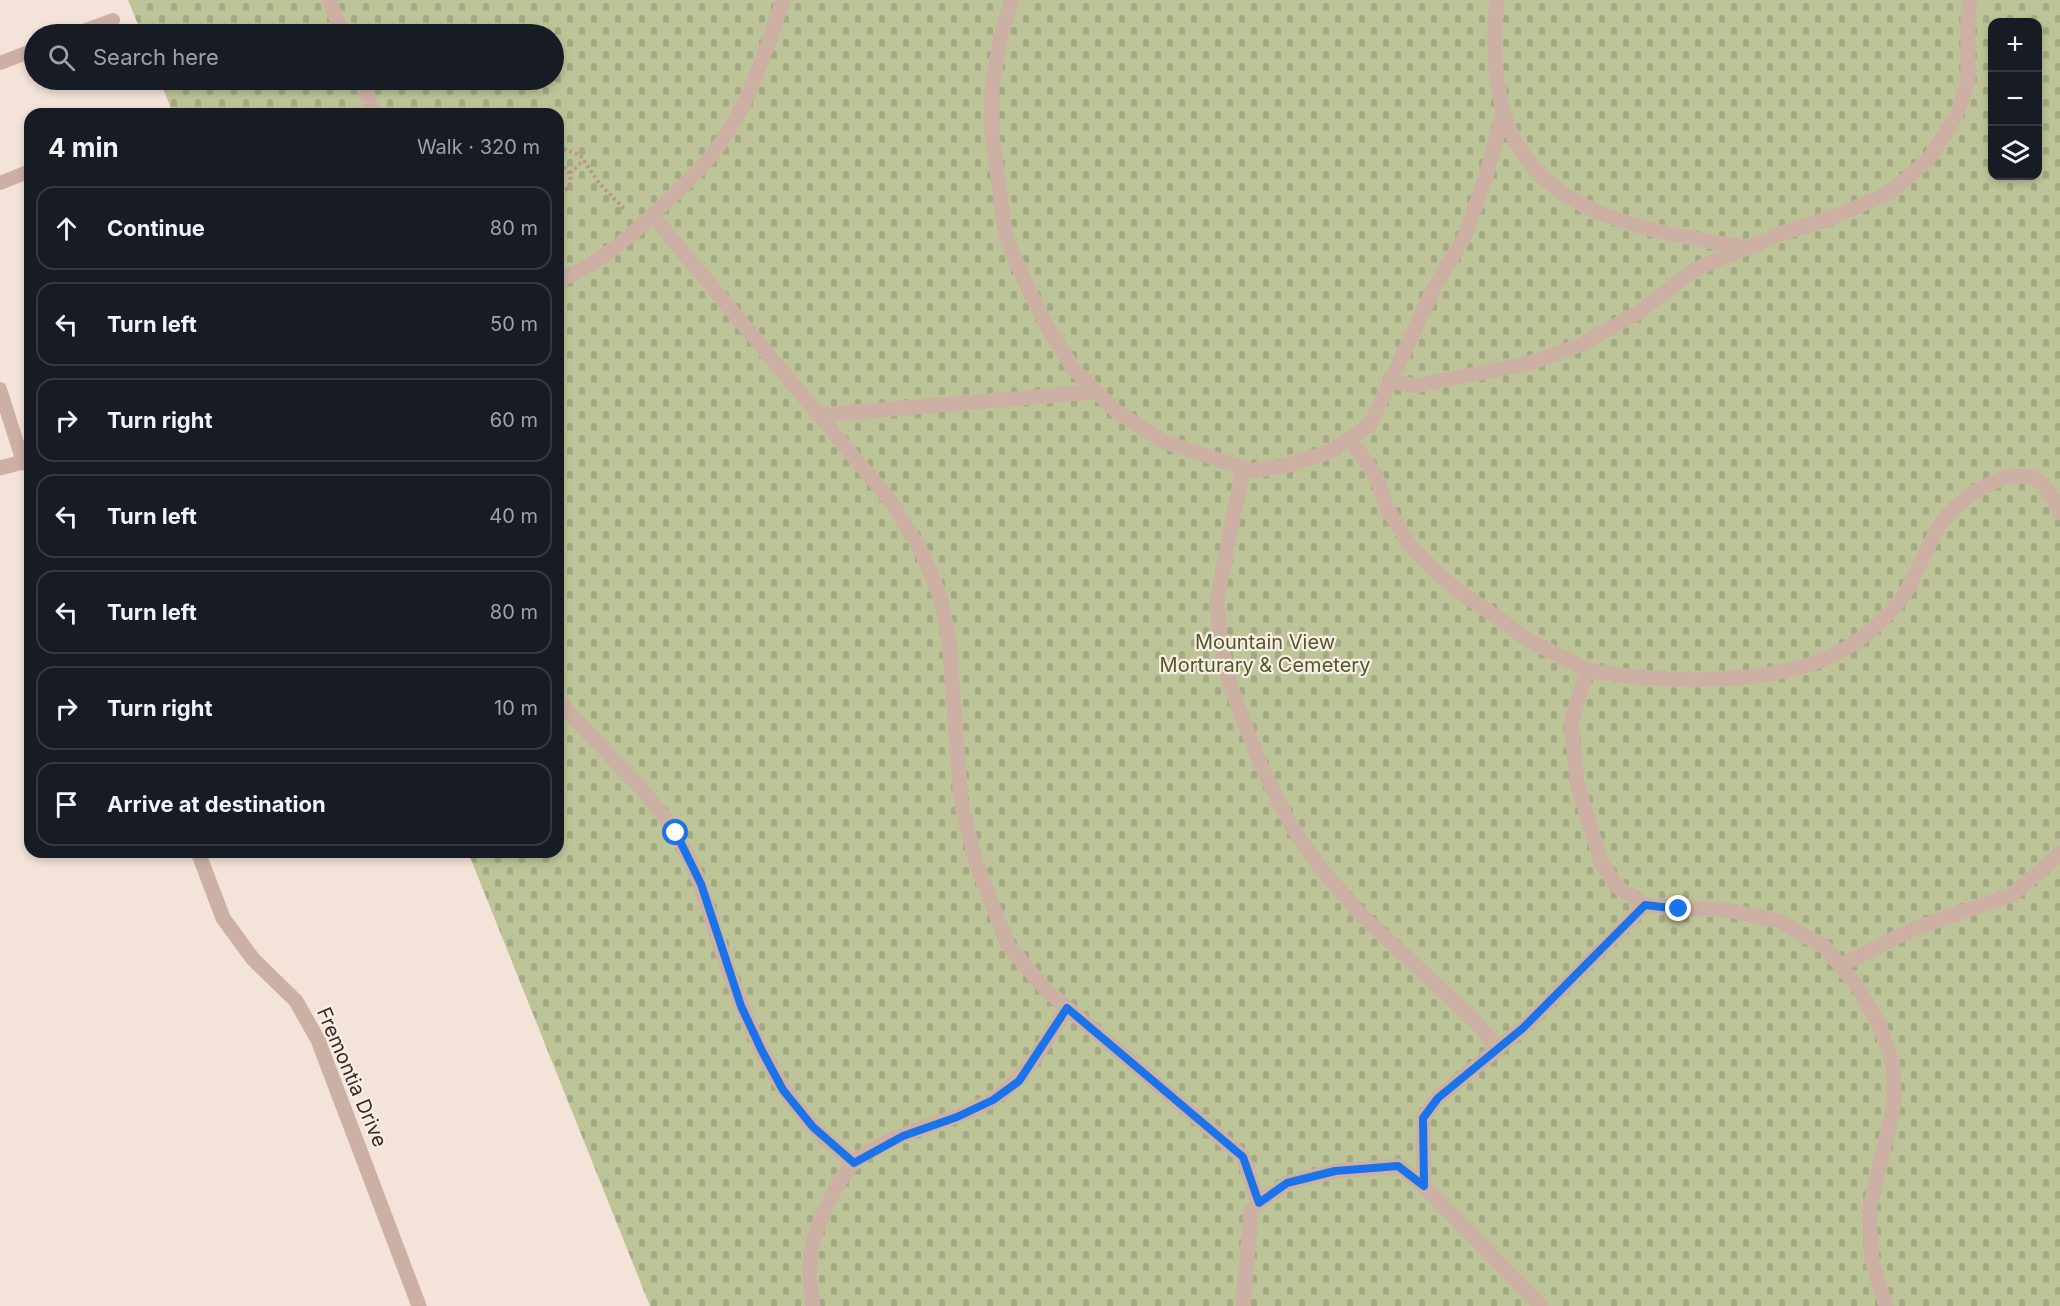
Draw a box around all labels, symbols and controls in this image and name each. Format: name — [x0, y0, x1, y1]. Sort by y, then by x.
map controls — [1988, 18, 2042, 180]
button: + — [1988, 18, 2042, 72]
search box — [24, 24, 564, 90]
icon: search — [45, 41, 78, 74]
text: Search here — [93, 44, 219, 70]
button: − — [1988, 72, 2042, 126]
button: layers — [1988, 126, 2042, 180]
text: 4 min — [48, 132, 119, 163]
text: Walk · 320 m — [417, 135, 540, 159]
icon: ahead — [50, 212, 83, 245]
text: Continue — [107, 215, 205, 241]
text: 80 m — [490, 216, 538, 240]
icon: left — [50, 308, 83, 341]
text: Turn left — [107, 311, 197, 337]
text: 50 m — [490, 312, 538, 336]
icon: right — [50, 404, 83, 437]
text: Turn right — [107, 407, 213, 433]
text: 60 m — [490, 408, 538, 432]
icon: left — [50, 500, 83, 533]
text: Turn left — [107, 503, 197, 529]
text: 40 m — [489, 504, 538, 528]
icon: left — [50, 596, 83, 629]
text: Turn left — [107, 599, 197, 625]
text: 80 m — [490, 600, 538, 624]
park label: Mountain View Morturary & Cemetery — [1160, 630, 1370, 677]
icon: right — [50, 692, 83, 725]
text: Turn right — [107, 695, 213, 721]
text: 10 m — [494, 696, 538, 720]
icon: arrive — [50, 788, 83, 821]
text: Arrive at destination — [107, 791, 326, 817]
route start — [662, 819, 688, 845]
route end — [1665, 895, 1691, 921]
street label: Fremontia Drive — [312, 1004, 392, 1150]

